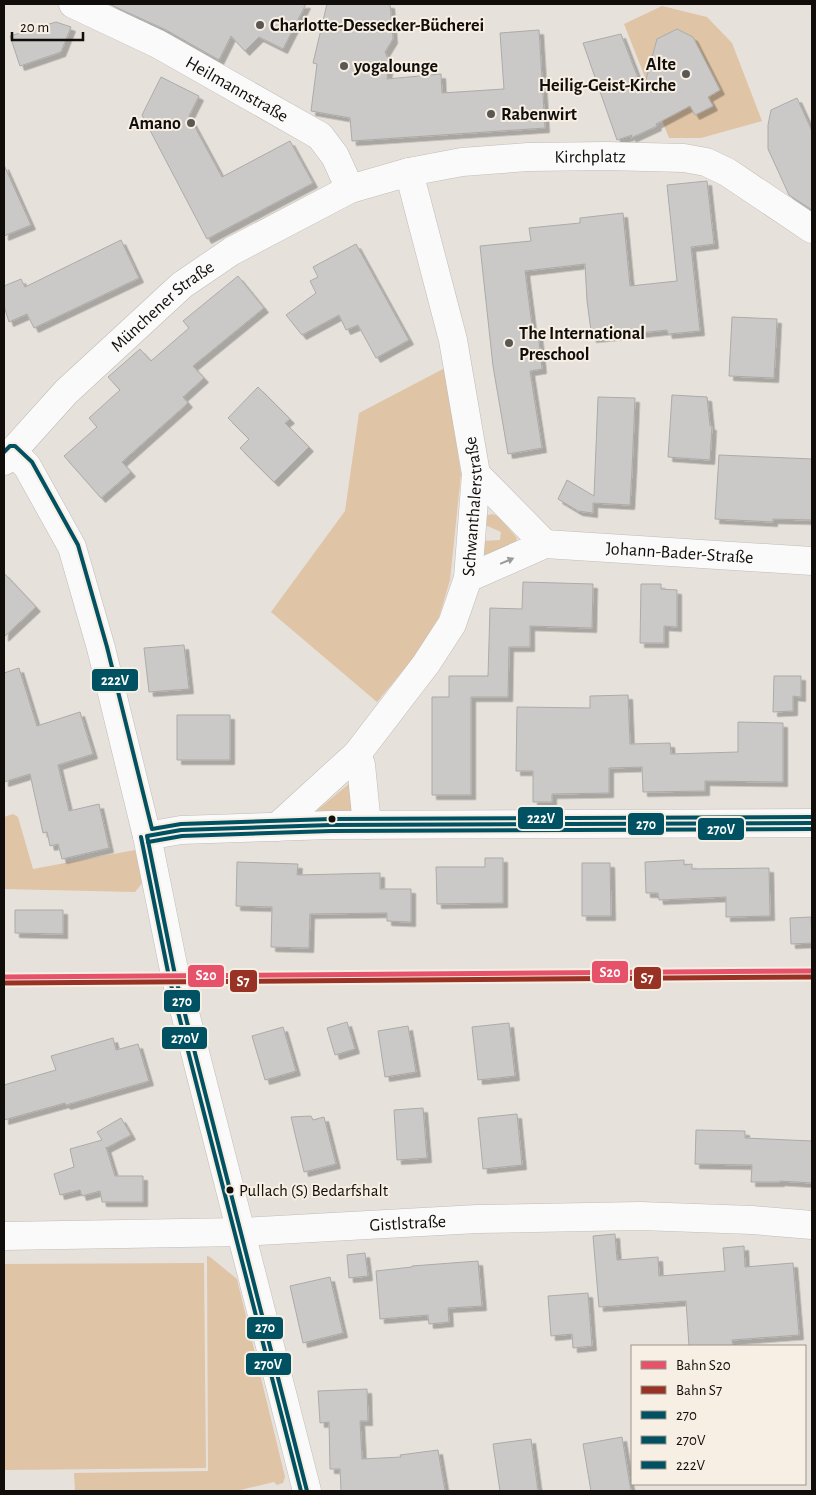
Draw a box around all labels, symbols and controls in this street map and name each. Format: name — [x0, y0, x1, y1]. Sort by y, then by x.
scale bar — [12, 10, 84, 42]
place label: Charlotte-Dessecker-Bücherei — [270, 17, 484, 35]
marker: Charlotte-Dessecker-Bücherei — [254, 19, 266, 31]
text: 20 m — [20, 20, 49, 35]
street label: Heilmannstraße — [182, 54, 291, 126]
place label: Alte Heilig-Geist-Kirche — [539, 56, 676, 95]
place label: yogalounge — [353, 58, 438, 76]
marker: yogalounge — [338, 60, 350, 72]
marker: Alte Heilig-Geist-Kirche — [680, 68, 692, 80]
place label: Rabenwirt — [501, 106, 577, 124]
marker: Rabenwirt — [485, 108, 497, 120]
place label: Amano — [129, 115, 181, 133]
marker: Amano — [185, 117, 197, 129]
street label: Kirchplatz — [554, 148, 626, 167]
street label: Münchener Straße — [108, 258, 218, 356]
place label: The International Preschool — [519, 325, 645, 364]
marker: The International Preschool — [503, 337, 515, 349]
street label: Schwanthalerstraße — [460, 435, 486, 577]
street label: Johann-Bader-Straße — [605, 540, 754, 567]
one-way arrow — [500, 556, 514, 564]
line badge: 222V — [91, 668, 139, 692]
text: 222V — [101, 674, 130, 688]
line badge: 222V — [517, 806, 564, 830]
text: 222V — [527, 812, 556, 826]
line badge: 270 — [627, 812, 665, 836]
unlabelled marker — [327, 814, 337, 824]
line badge: 270V — [697, 817, 745, 841]
text: 270 — [636, 818, 656, 832]
text: 270V — [707, 823, 736, 837]
line badge: S20 — [591, 960, 629, 984]
line badge: S20 — [187, 964, 225, 988]
text: S20 — [600, 966, 620, 980]
line badge: S7 — [633, 966, 662, 990]
text: S20 — [196, 969, 216, 983]
line badge: S7 — [229, 969, 258, 993]
text: S7 — [640, 972, 654, 986]
text: S7 — [236, 975, 250, 989]
line badge: 270 — [163, 989, 201, 1013]
text: 270 — [172, 995, 192, 1009]
line badge: 270V — [161, 1026, 208, 1050]
text: 270V — [171, 1032, 200, 1046]
place label: Pullach (S) Bedarfshalt — [239, 1182, 389, 1199]
marker: Pullach (S) Bedarfshalt — [225, 1185, 235, 1195]
street label: Gistlstraße — [369, 1213, 447, 1235]
line badge: 270 — [246, 1316, 284, 1340]
text: 270 — [255, 1321, 275, 1335]
legend — [631, 1345, 806, 1485]
line badge: 270V — [245, 1352, 292, 1376]
text: 270V — [254, 1358, 283, 1372]
text: Bahn S20 — [676, 1358, 731, 1373]
text: Bahn S7 — [676, 1383, 722, 1398]
text: 270 — [676, 1408, 697, 1423]
text: 270V — [676, 1433, 706, 1448]
text: 222V — [676, 1458, 705, 1473]

